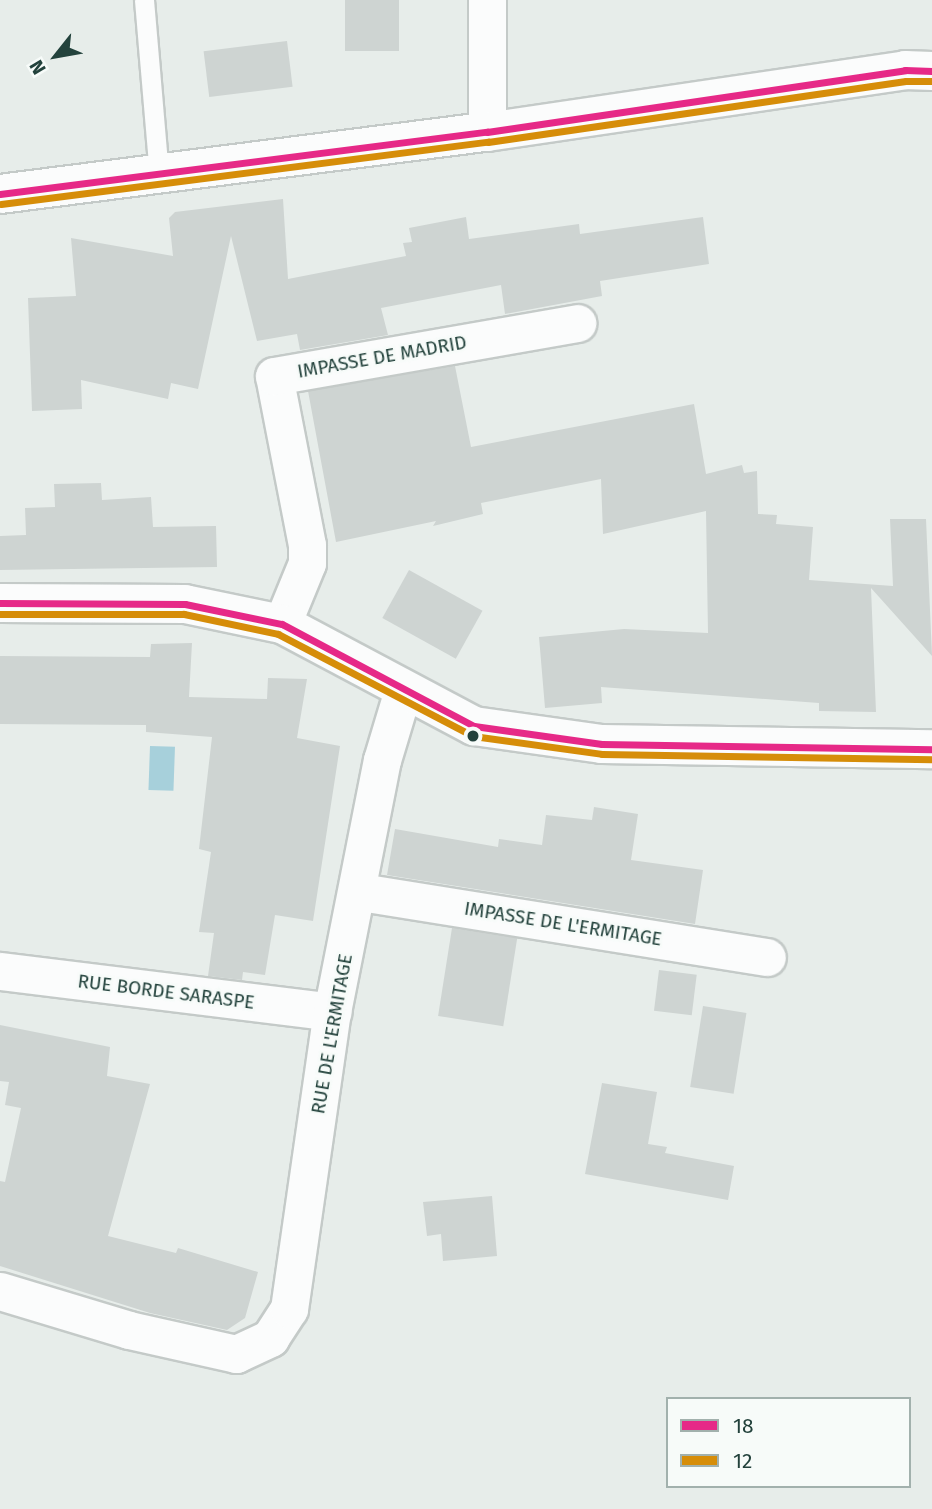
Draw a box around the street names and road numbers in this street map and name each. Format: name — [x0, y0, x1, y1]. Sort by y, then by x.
street label: IMPASSE DE MADRID — [296, 331, 468, 383]
street label: IMPASSE DE L'ERMITAGE — [463, 897, 663, 951]
street label: RUE DE L'ERMITAGE — [307, 952, 357, 1116]
street label: RUE BORDE SARASPE — [76, 970, 256, 1014]

